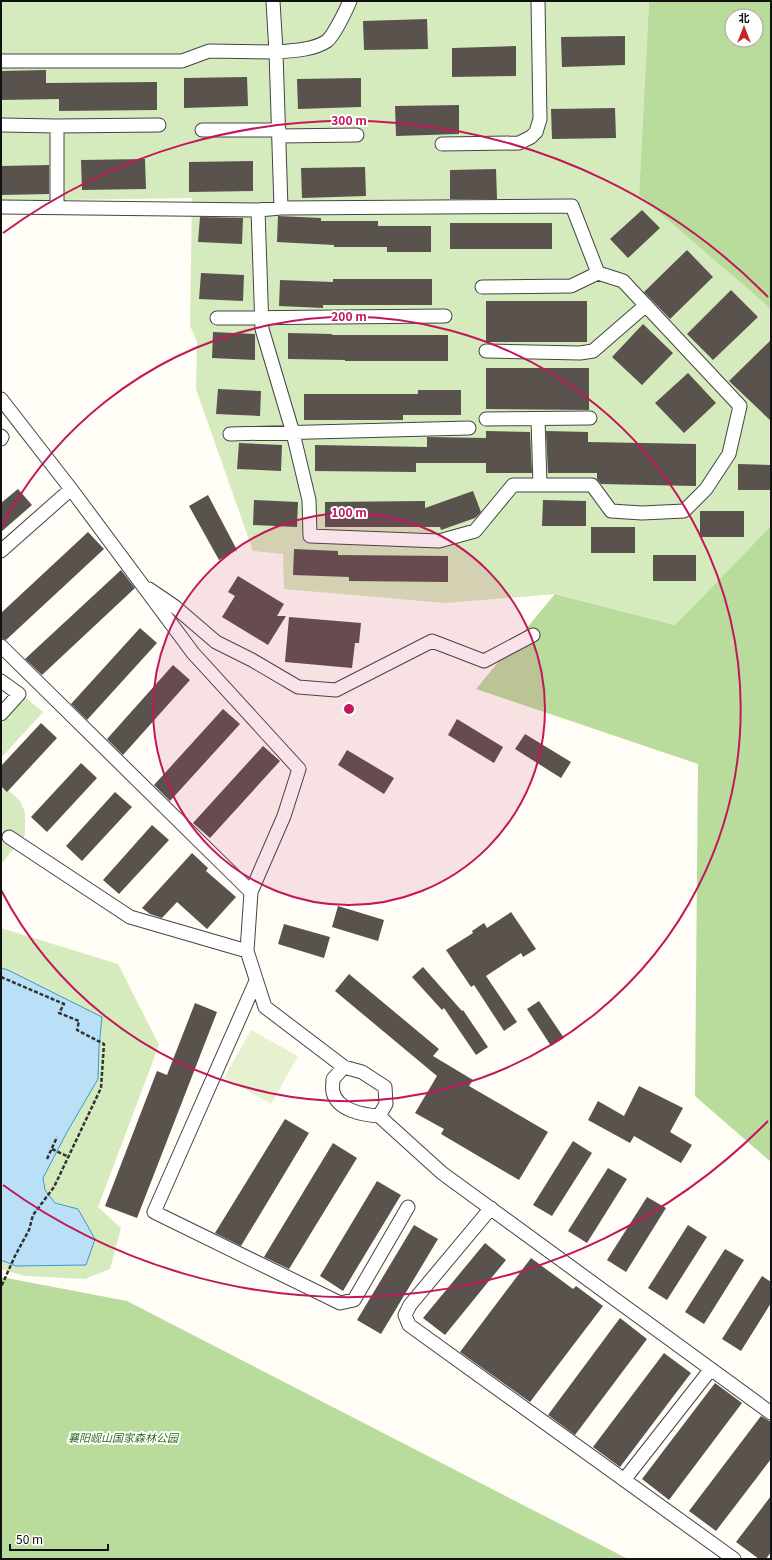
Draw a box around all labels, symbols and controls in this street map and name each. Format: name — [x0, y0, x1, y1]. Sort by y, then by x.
north arrow — [724, 8, 764, 48]
text: 北 — [739, 9, 750, 25]
text: 300 m — [331, 111, 367, 128]
text: 200 m — [331, 307, 367, 324]
text: 100 m — [331, 503, 367, 520]
centre of rings — [342, 702, 356, 716]
park label: 襄阳岘山国家森林公园 — [68, 1429, 180, 1445]
scale bar — [10, 1526, 108, 1552]
text: 50 m — [16, 1530, 43, 1547]

